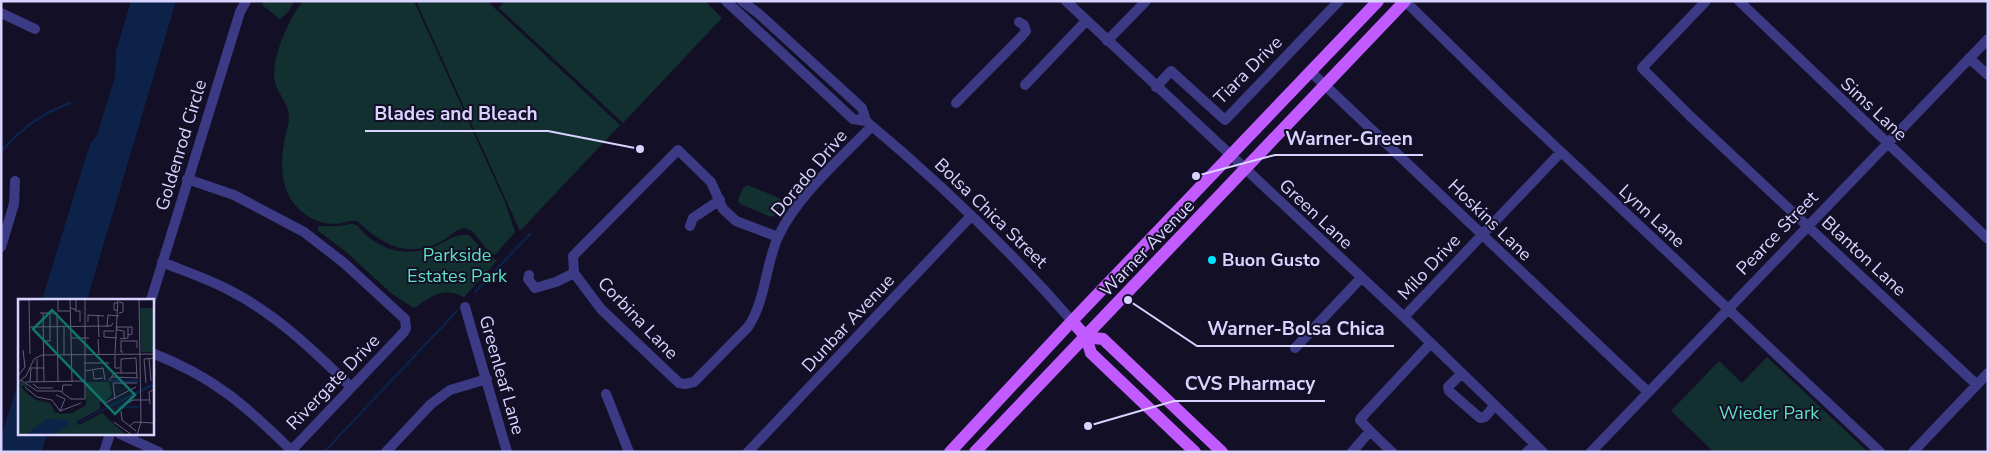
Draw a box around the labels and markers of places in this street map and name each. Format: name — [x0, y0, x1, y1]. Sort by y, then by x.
callout: Blades and Bleach — [365, 97, 548, 131]
callout: Warner-Green — [1275, 121, 1423, 155]
place label: Buon Gusto — [1222, 248, 1320, 272]
marker: Buon Gusto — [1206, 254, 1218, 266]
callout: Warner-Bolsa Chica — [1197, 312, 1394, 346]
callout: CVS Pharmacy — [1174, 367, 1325, 401]

